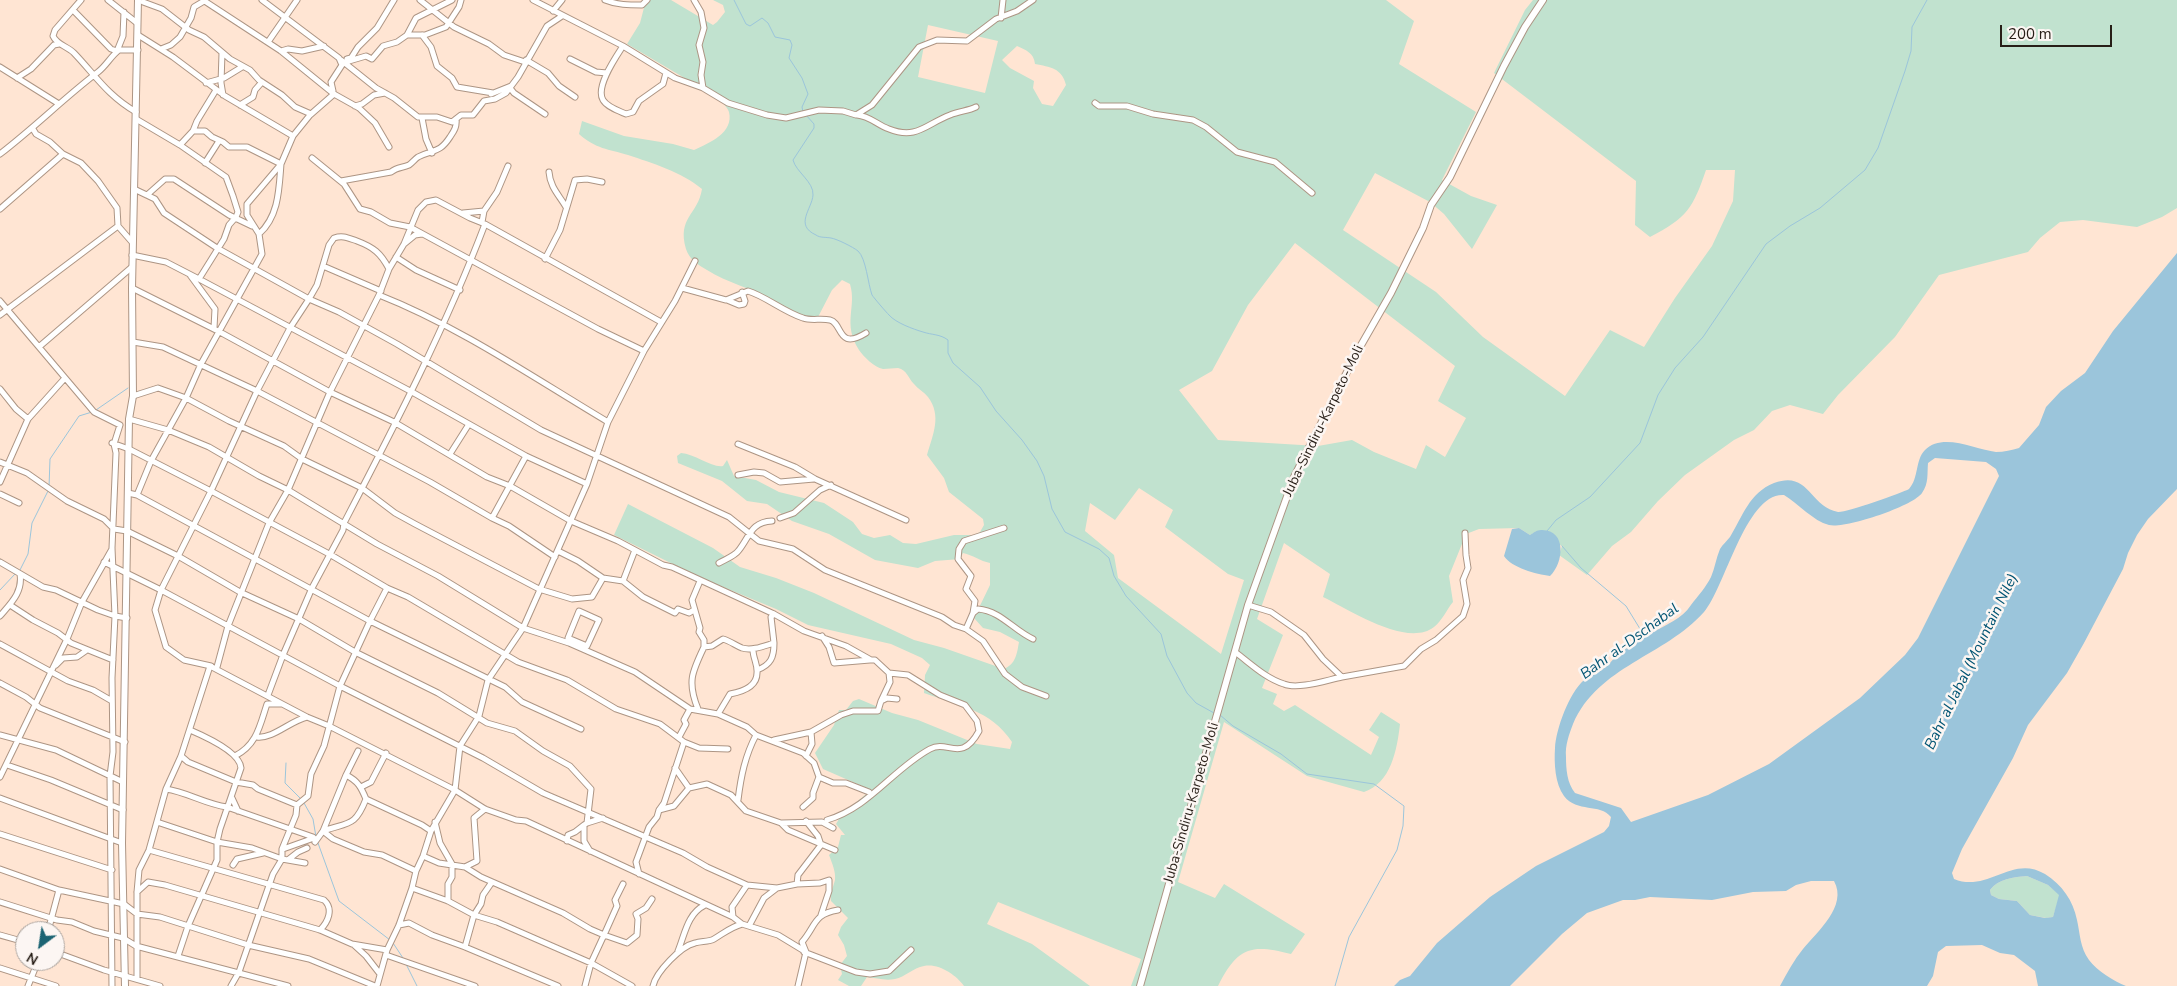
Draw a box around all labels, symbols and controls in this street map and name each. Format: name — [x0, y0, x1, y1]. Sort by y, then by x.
scale bar — [2002, 15, 2114, 47]
text: 200 m — [2008, 24, 2052, 44]
street label: Juba-Sindiru-Karpeto-Moli — [1280, 343, 1368, 499]
water label: Bahr al Jabal (Mountain Nile) — [1922, 571, 2022, 753]
water label: Bahr al-Dschabal — [1577, 600, 1683, 684]
street label: Juba-Sindiru-Karpeto-Moli — [1161, 721, 1223, 885]
north arrow — [15, 921, 65, 971]
text: N — [23, 948, 42, 969]

